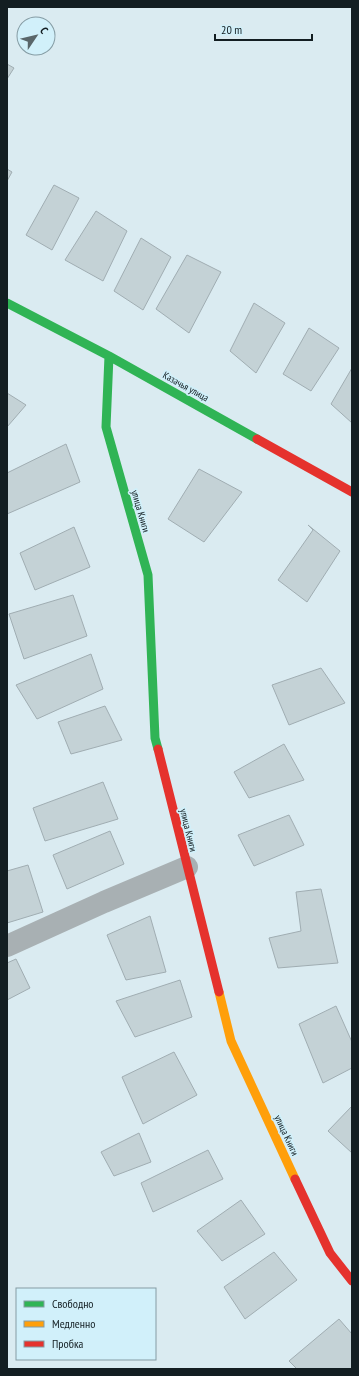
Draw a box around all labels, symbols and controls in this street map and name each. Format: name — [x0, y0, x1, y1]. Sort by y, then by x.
north arrow — [16, 16, 56, 56]
scale bar — [215, 16, 312, 42]
text: 20 m — [221, 22, 242, 37]
text: С — [37, 24, 51, 36]
street label: Казачья улица — [160, 368, 211, 404]
street label: улица Книги — [128, 488, 153, 534]
street label: улица Книги — [177, 807, 200, 853]
street label: улица Книги — [271, 1113, 302, 1158]
legend — [16, 1288, 156, 1360]
text: Свободно — [52, 1296, 94, 1311]
text: Медленно — [52, 1316, 95, 1331]
text: Пробка — [52, 1336, 84, 1351]

